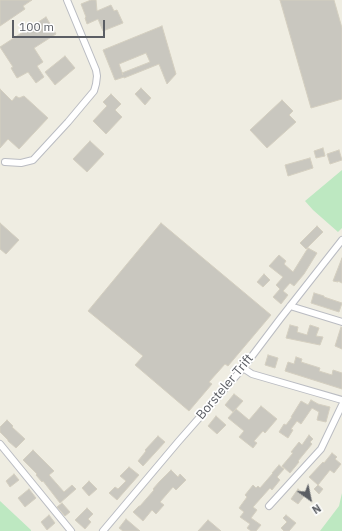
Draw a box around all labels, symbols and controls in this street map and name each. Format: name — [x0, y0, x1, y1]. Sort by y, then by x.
scale bar — [14, 12, 107, 38]
text: 100 m — [19, 19, 54, 34]
street label: Borsteler Trift — [193, 351, 257, 423]
north arrow — [290, 479, 330, 519]
text: N — [309, 501, 324, 517]

